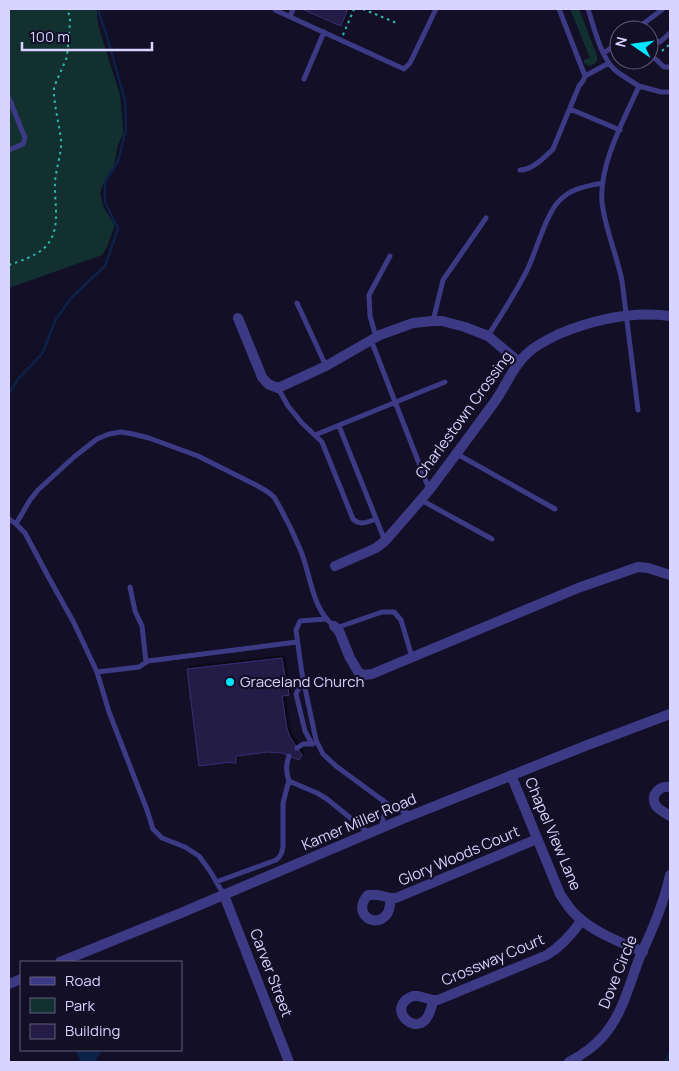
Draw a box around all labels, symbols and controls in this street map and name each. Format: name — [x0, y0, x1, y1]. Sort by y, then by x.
scale bar — [22, 20, 152, 52]
north arrow — [609, 20, 659, 70]
text: 100 m — [30, 26, 70, 47]
text: N — [610, 35, 631, 49]
street label: Charlestown Crossing — [410, 347, 517, 483]
place label: Graceland Church — [240, 671, 365, 692]
marker: Graceland Church — [224, 676, 236, 688]
street label: Chapel View Lane — [520, 774, 587, 894]
street label: Kamer Miller Road — [298, 788, 419, 855]
street label: Glory Woods Court — [395, 821, 523, 891]
street label: Carver Street — [245, 926, 298, 1020]
street label: Crossway Court — [438, 928, 548, 991]
street label: Dove Circle — [593, 932, 642, 1012]
legend — [20, 961, 182, 1051]
text: Road — [65, 970, 101, 991]
text: Park — [65, 995, 95, 1016]
text: Building — [65, 1020, 120, 1041]

